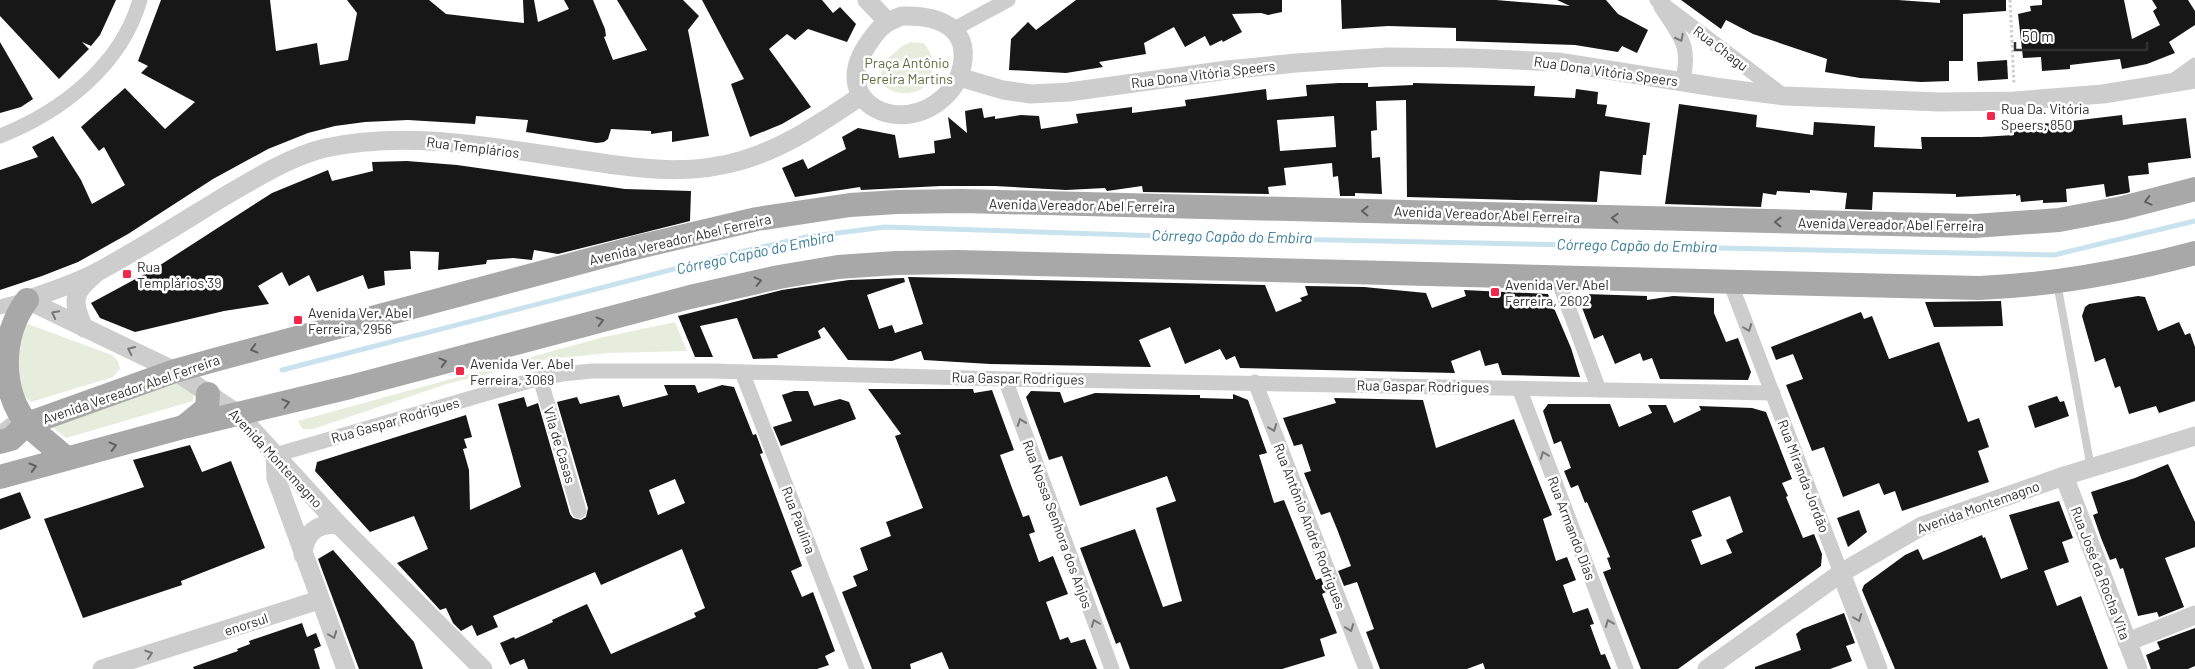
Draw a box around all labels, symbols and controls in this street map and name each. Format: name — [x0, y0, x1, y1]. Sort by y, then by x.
scale bar — [2015, 20, 2148, 52]
street label: Rua Chagu — [1690, 22, 1752, 74]
text: 50 m — [2022, 27, 2054, 45]
one-way arrow — [1674, 33, 1684, 42]
street label: Rua Dona Vitória Speers — [1533, 52, 1679, 90]
park label: Praça Antônio Pereira Martins — [861, 54, 953, 87]
street label: Rua Dona Vitória Speers — [1130, 57, 1276, 91]
place label: Rua Da. Vitória Speers, 850 — [2001, 100, 2089, 133]
marker: Rua Da. Vitória Speers, 850 — [1985, 110, 1997, 122]
street label: Rua Templários — [426, 133, 521, 161]
street label: Avenida Vereador Abel Ferreira — [989, 195, 1175, 215]
one-way arrow — [2144, 196, 2152, 206]
street label: Avenida Vereador Abel Ferreira — [1394, 202, 1580, 226]
one-way arrow — [1361, 206, 1369, 216]
street label: Avenida Vereador Abel Ferreira — [587, 210, 773, 268]
one-way arrow — [1611, 213, 1618, 223]
street label: Avenida Vereador Abel Ferreira — [1798, 214, 1984, 234]
one-way arrow — [1773, 216, 1781, 227]
water label: Córrego Capão do Embira — [675, 226, 836, 278]
water label: Córrego Capão do Embira — [1152, 226, 1313, 246]
water label: Córrego Capão do Embira — [1557, 235, 1718, 255]
place label: Rua Templários 39 — [137, 258, 221, 291]
marker: Rua Templários 39 — [121, 268, 133, 280]
place label: Avenida Ver. Abel Ferreira, 2602 — [1505, 276, 1609, 309]
one-way arrow — [753, 277, 762, 287]
marker: Avenida Ver. Abel Ferreira, 2602 — [1489, 286, 1501, 298]
place label: Avenida Ver. Abel Ferreira, 2956 — [308, 304, 412, 337]
one-way arrow — [52, 310, 61, 320]
marker: Avenida Ver. Abel Ferreira, 2956 — [292, 314, 304, 326]
one-way arrow — [596, 316, 604, 326]
one-way arrow — [1742, 323, 1752, 332]
one-way arrow — [251, 344, 259, 354]
one-way arrow — [127, 346, 136, 356]
street label: Avenida Vereador Abel Ferreira — [40, 351, 222, 427]
place label: Avenida Ver. Abel Ferreira, 3069 — [470, 355, 574, 388]
one-way arrow — [439, 357, 448, 368]
marker: Avenida Ver. Abel Ferreira, 3069 — [454, 365, 466, 377]
street label: Rua Gaspar Rodrigues — [952, 368, 1085, 388]
street label: Rua Gaspar Rodrigues — [1357, 376, 1490, 396]
street label: Rua Gaspar Rodrigues — [329, 393, 461, 446]
one-way arrow — [281, 398, 290, 409]
street label: Avenida Montemagno — [226, 405, 326, 511]
street label: Vila de Casas — [540, 405, 580, 486]
street label: Rua Miranda Jordão — [1775, 417, 1833, 535]
one-way arrow — [1017, 418, 1027, 426]
one-way arrow — [1266, 423, 1277, 432]
street label: Rua Nossa Senhora dos Anjos — [1020, 437, 1097, 611]
one-way arrow — [109, 441, 117, 451]
street label: Rua Antônio André Rodrigues — [1270, 441, 1350, 612]
one-way arrow — [1540, 451, 1551, 460]
one-way arrow — [28, 463, 37, 473]
street label: Rua Armando Dias — [1544, 474, 1600, 583]
street label: Avenida Montemagno — [1914, 477, 2042, 537]
street label: Rua Paulina — [778, 484, 820, 556]
street label: Rua José da Rocha Vita — [2068, 504, 2134, 642]
street label: enorsul — [222, 609, 270, 639]
one-way arrow — [1853, 614, 1863, 622]
one-way arrow — [1091, 620, 1101, 628]
one-way arrow — [1604, 620, 1614, 628]
one-way arrow — [1344, 624, 1354, 632]
one-way arrow — [326, 630, 337, 639]
one-way arrow — [144, 650, 153, 660]

